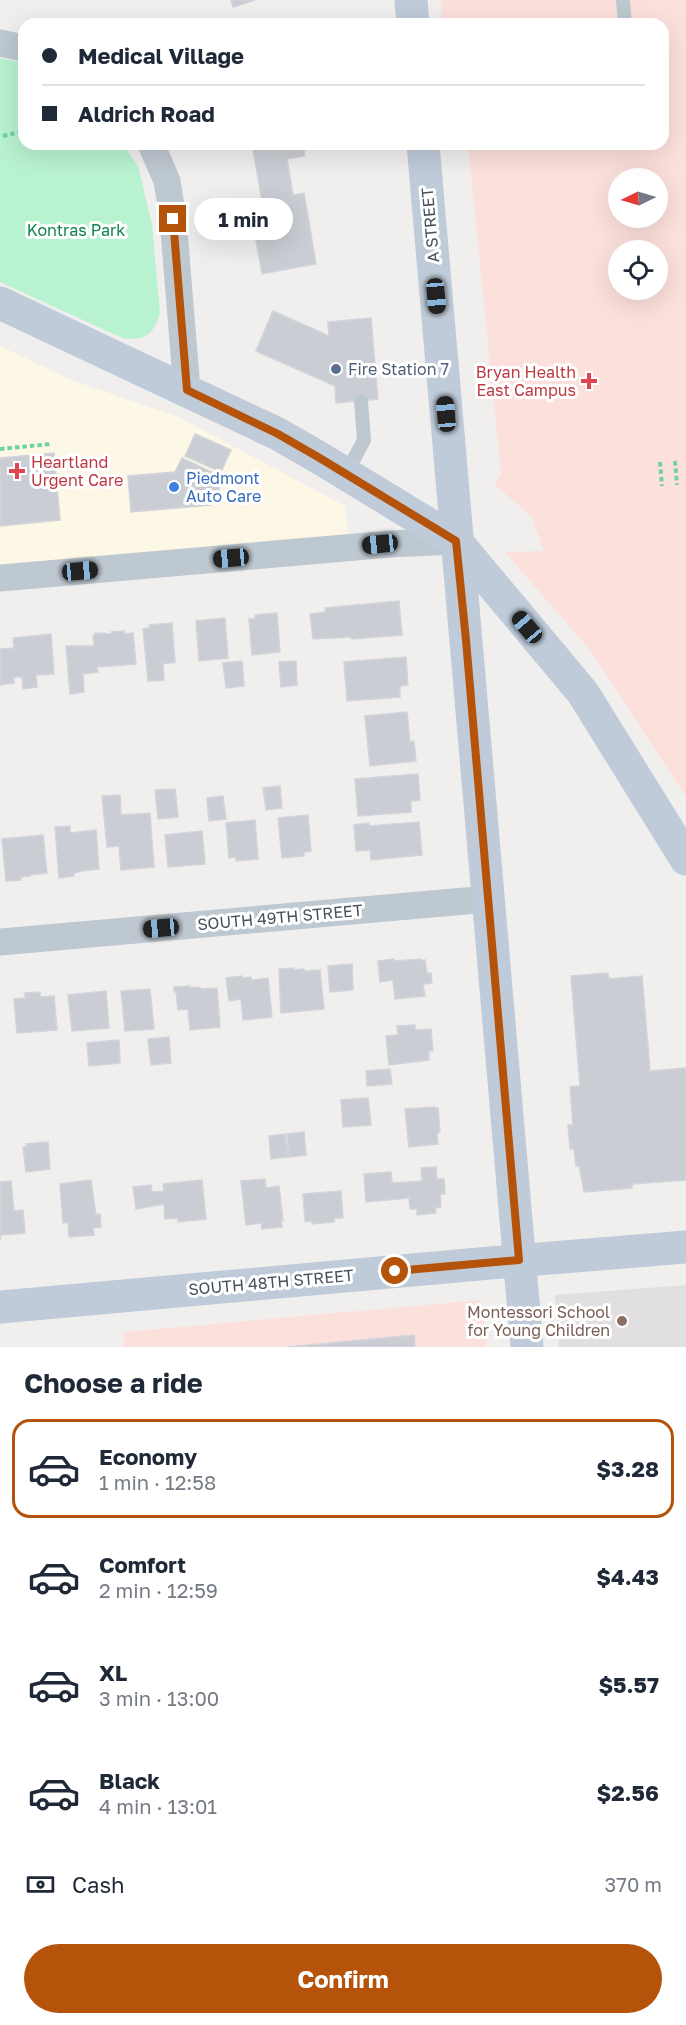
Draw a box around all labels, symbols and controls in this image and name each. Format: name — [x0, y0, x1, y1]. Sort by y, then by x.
text: Medical Village — [78, 42, 244, 69]
text: Aldrich Road — [78, 100, 215, 127]
north arrow — [608, 168, 668, 228]
map controls — [608, 168, 668, 300]
street label: A STREET — [417, 187, 443, 263]
callout: 1 min — [194, 198, 293, 240]
route end — [159, 205, 186, 232]
text: 1 min — [218, 207, 269, 231]
park label: Kontras Park — [27, 220, 125, 240]
button: locate — [608, 240, 668, 300]
car — [425, 277, 447, 315]
place label: Fire Station 7 — [348, 359, 449, 379]
marker: Fire Station 7 — [329, 362, 343, 376]
place label: Bryan Health East Campus — [476, 362, 576, 400]
marker: Bryan Health East Campus — [580, 372, 598, 390]
car — [435, 395, 457, 433]
place label: Heartland Urgent Care — [31, 452, 123, 490]
marker: Heartland Urgent Care — [8, 462, 26, 480]
place label: Piedmont Auto Care — [186, 468, 261, 506]
marker: Piedmont Auto Care — [167, 480, 181, 494]
car — [361, 533, 399, 555]
car — [212, 547, 250, 569]
car — [61, 560, 99, 582]
car — [509, 607, 545, 647]
street label: SOUTH 49TH STREET — [197, 900, 364, 934]
car — [142, 917, 180, 939]
route start — [381, 1257, 408, 1284]
street label: SOUTH 48TH STREET — [187, 1265, 355, 1299]
place label: Montessori School for Young Children — [467, 1302, 610, 1340]
marker: Montessori School for Young Children — [615, 1314, 629, 1328]
text: Choose a ride — [24, 1367, 203, 1399]
icon: car — [27, 1442, 81, 1496]
text: Economy — [99, 1443, 197, 1470]
text: $3.28 — [596, 1455, 659, 1482]
text: 1 min · 12:58 — [99, 1470, 216, 1494]
icon: car — [27, 1550, 81, 1604]
text: Comfort — [99, 1551, 186, 1578]
text: $4.43 — [596, 1563, 659, 1590]
text: 2 min · 12:59 — [99, 1578, 218, 1602]
icon: car — [27, 1658, 81, 1712]
text: XL — [99, 1659, 127, 1686]
text: $5.57 — [598, 1671, 659, 1698]
text: 3 min · 13:00 — [99, 1686, 219, 1710]
icon: car — [27, 1766, 81, 1820]
text: Black — [99, 1767, 160, 1794]
text: $2.56 — [596, 1779, 659, 1806]
text: 4 min · 13:01 — [99, 1794, 217, 1818]
icon: cash — [24, 1868, 57, 1901]
text: Cash — [72, 1871, 125, 1898]
text: 370 m — [605, 1872, 662, 1896]
button: Confirm — [24, 1944, 662, 2013]

